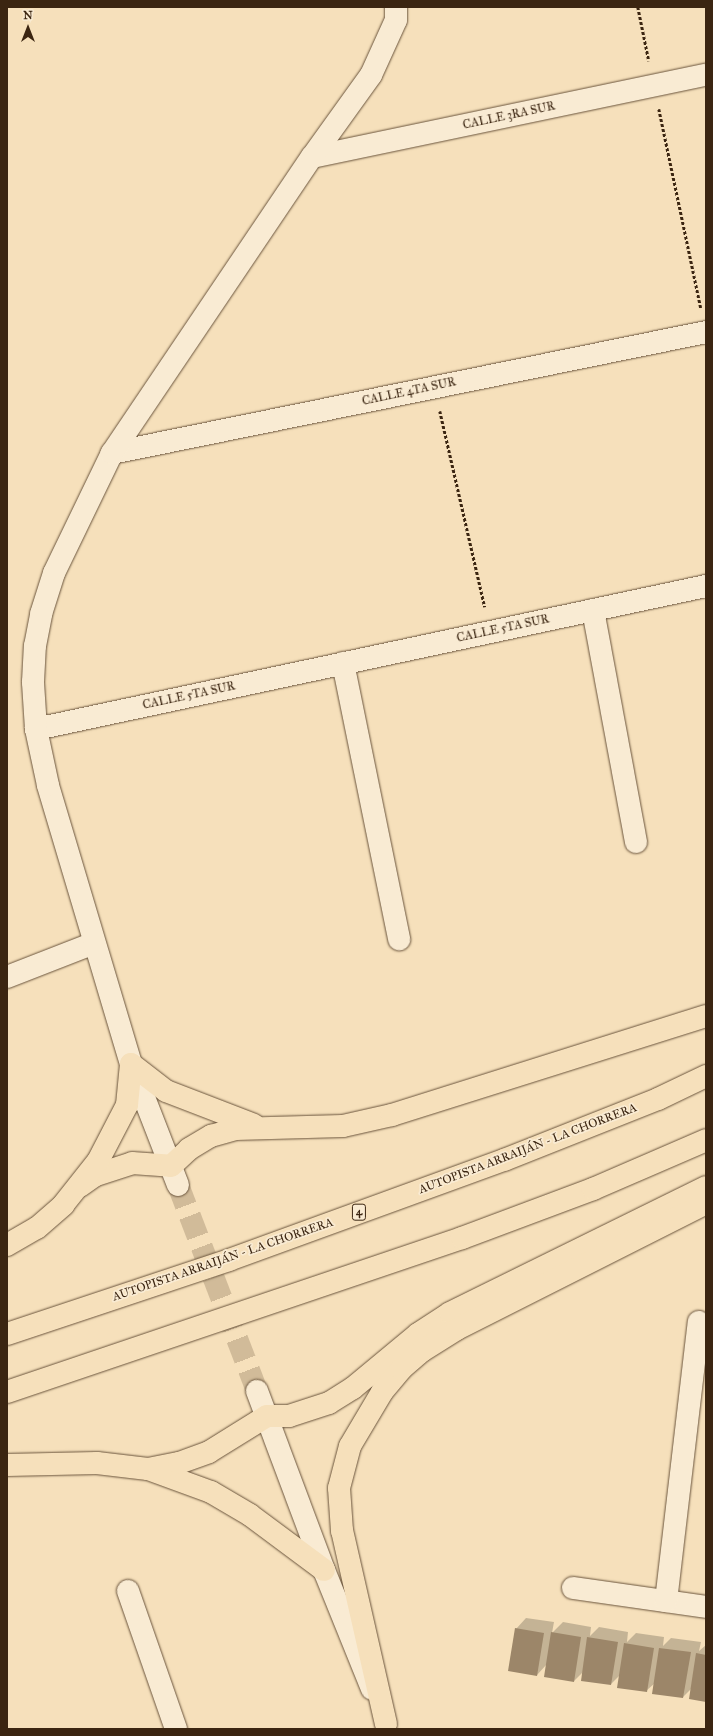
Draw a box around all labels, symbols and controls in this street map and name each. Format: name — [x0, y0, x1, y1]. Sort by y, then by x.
north arrow — [8, 8, 48, 48]
text: N — [23, 9, 33, 22]
street label: CALLE 3RA SUR — [462, 99, 556, 133]
street label: CALLE 4TA SUR — [361, 375, 457, 409]
street label: CALLE 5TA SUR — [455, 612, 551, 646]
street label: CALLE 5TA SUR — [141, 679, 237, 713]
street label: AUTOPISTA ARRAIJÁN - LA CHORRERA — [417, 1101, 639, 1197]
road number: 4 — [351, 1203, 367, 1221]
street label: AUTOPISTA ARRAIJÁN - LA CHORRERA — [111, 1215, 335, 1305]

